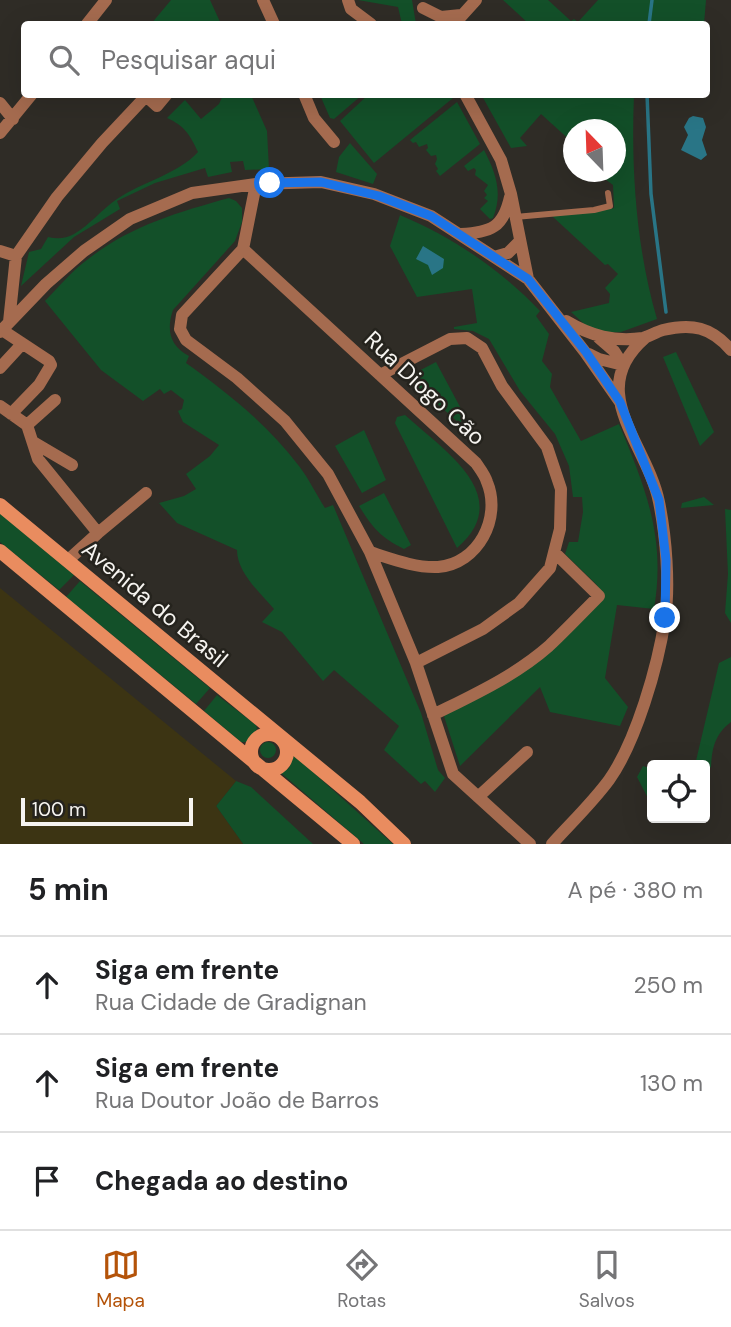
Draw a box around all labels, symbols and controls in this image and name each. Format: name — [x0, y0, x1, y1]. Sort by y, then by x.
search box — [21, 21, 710, 98]
icon: search — [45, 41, 83, 79]
text: Pesquisar aqui — [101, 43, 276, 77]
north arrow — [563, 119, 626, 182]
route start — [254, 167, 285, 198]
street label: Rua Diogo Cão — [358, 324, 492, 452]
street label: Avenida do Brasil — [76, 534, 234, 674]
route end — [649, 602, 680, 633]
map controls — [647, 760, 710, 823]
button: locate — [647, 760, 710, 823]
scale bar — [21, 795, 192, 827]
text: 100 m — [32, 797, 86, 822]
text: 5 min — [28, 870, 109, 909]
text: A pé · 380 m — [567, 875, 703, 905]
text: Siga em frente — [95, 953, 279, 987]
icon: ahead — [28, 966, 66, 1004]
text: 250 m — [633, 970, 703, 1000]
text: Rua Cidade de Gradignan — [95, 987, 367, 1017]
text: Siga em frente — [95, 1051, 279, 1085]
icon: ahead — [28, 1064, 66, 1102]
text: 130 m — [640, 1068, 703, 1098]
text: Rua Doutor João de Barros — [95, 1085, 379, 1115]
icon: arrive — [28, 1162, 66, 1200]
text: Chegada ao destino — [95, 1164, 348, 1198]
tab: Mapa — [96, 1246, 145, 1313]
tab: Rotas — [337, 1246, 386, 1313]
tab: Salvos — [579, 1246, 635, 1313]

